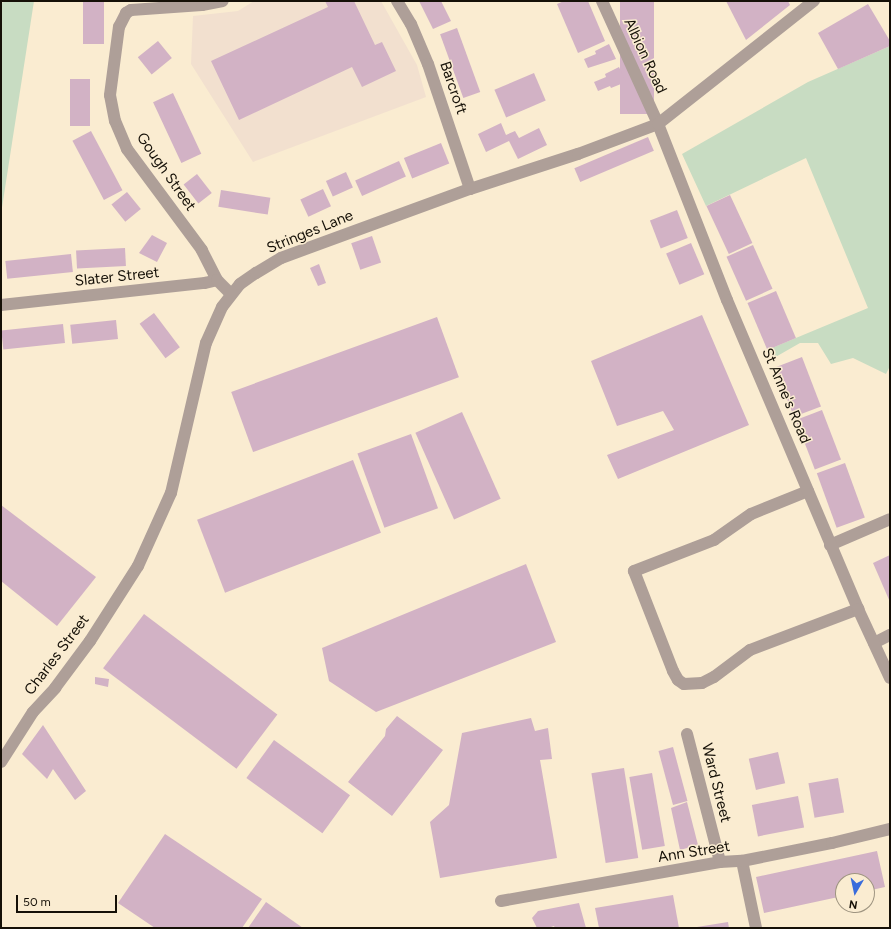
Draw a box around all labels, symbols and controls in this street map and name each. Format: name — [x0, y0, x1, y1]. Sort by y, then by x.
street label: Albion Road — [620, 15, 670, 97]
street label: Barcroft — [436, 59, 470, 117]
street label: Gough Street — [132, 129, 200, 215]
street label: Stringes Lane — [264, 207, 356, 257]
street label: Slater Street — [74, 264, 160, 290]
street label: St Anne's Road — [758, 346, 814, 446]
street label: Charles Street — [21, 611, 93, 699]
street label: Ward Street — [697, 742, 735, 824]
street label: Ann Street — [657, 837, 731, 867]
north arrow — [835, 873, 875, 913]
scale bar — [18, 887, 119, 913]
text: 50 m — [23, 895, 51, 909]
text: N — [848, 897, 858, 911]

